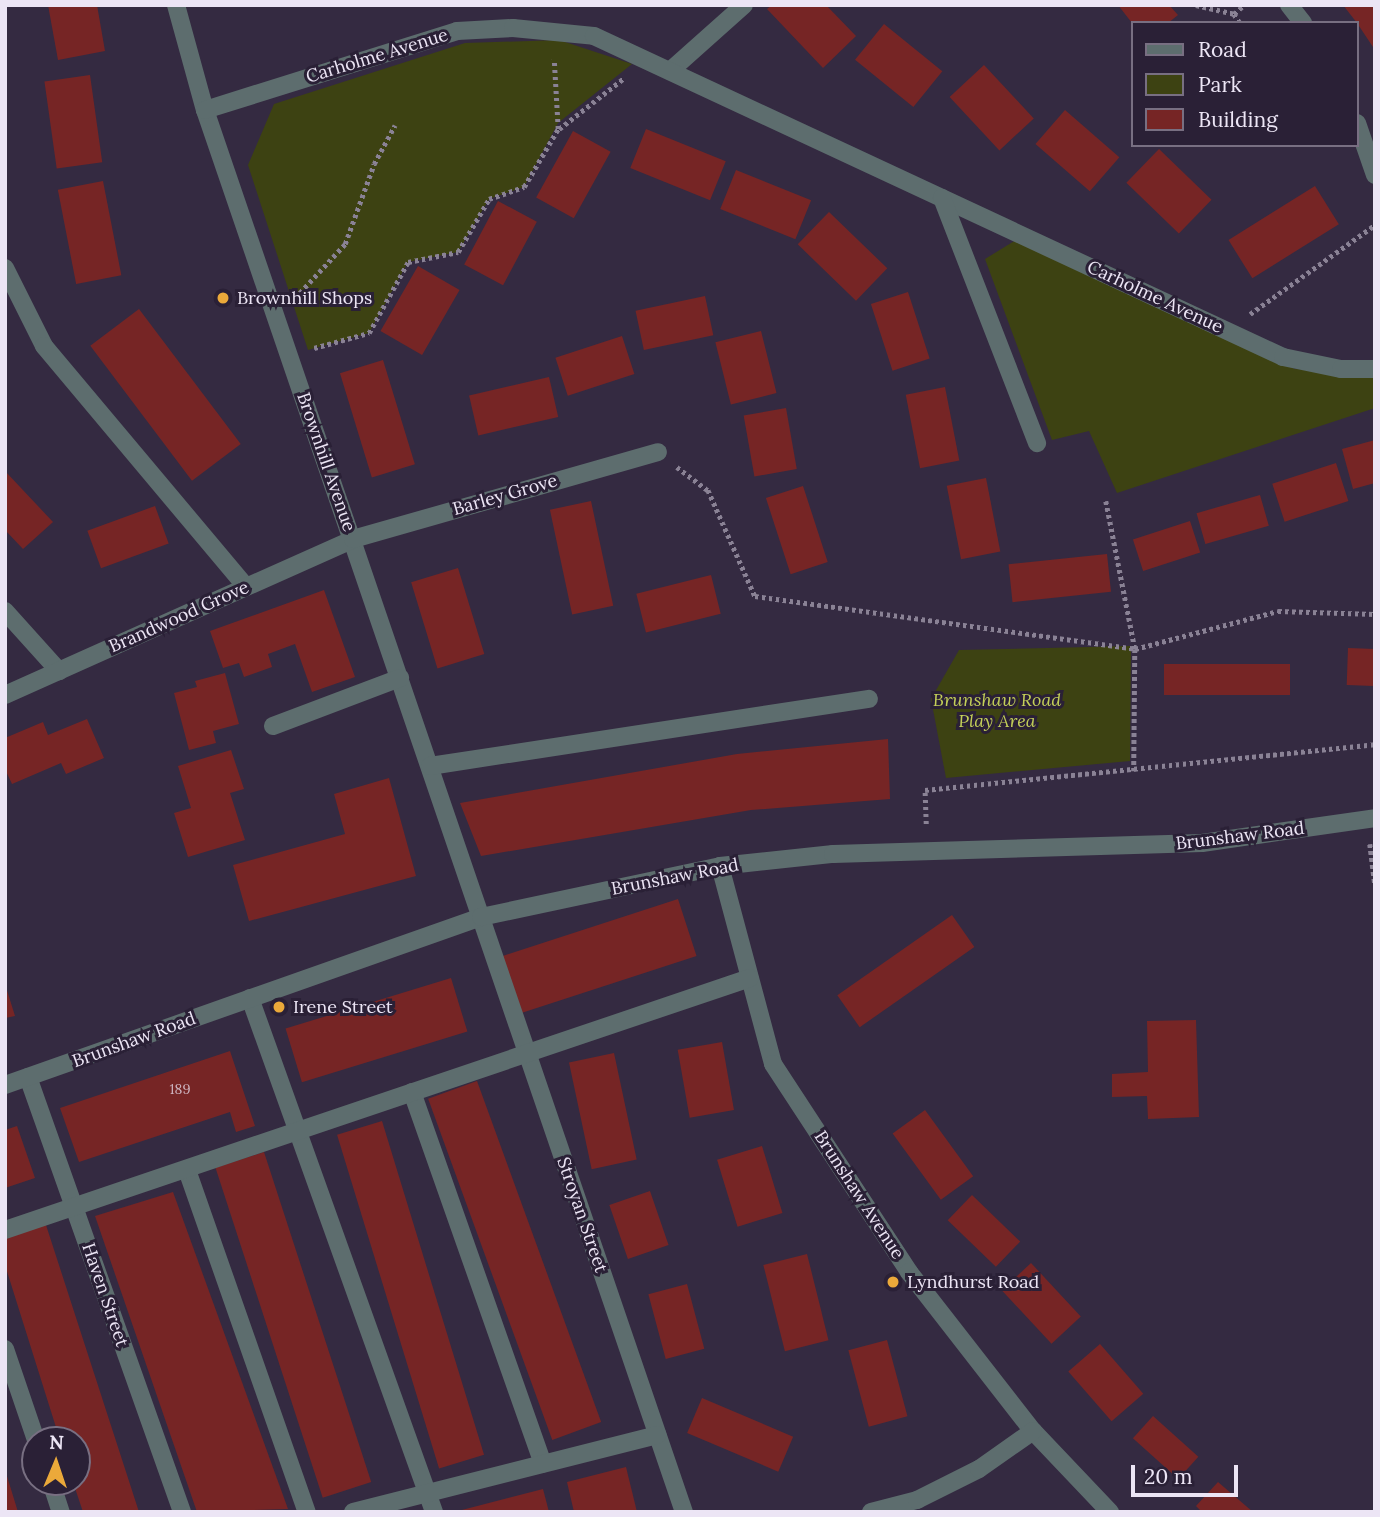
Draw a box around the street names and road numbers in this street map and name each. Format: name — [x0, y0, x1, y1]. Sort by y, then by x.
street label: Carholme Avenue — [303, 24, 451, 88]
street label: Carholme Avenue — [1084, 256, 1226, 338]
street label: Brownhill Avenue — [292, 390, 360, 534]
street label: Barley Grove — [450, 470, 560, 520]
street label: Brandwood Grove — [106, 576, 252, 658]
street label: Brunshaw Road — [1174, 817, 1306, 855]
street label: Brunshaw Road — [609, 854, 741, 900]
street label: Brunshaw Road — [69, 1008, 199, 1072]
street label: Brunshaw Avenue — [809, 1127, 909, 1263]
street label: Stroyan Street — [552, 1154, 612, 1276]
street label: Haven Street — [77, 1240, 133, 1350]

